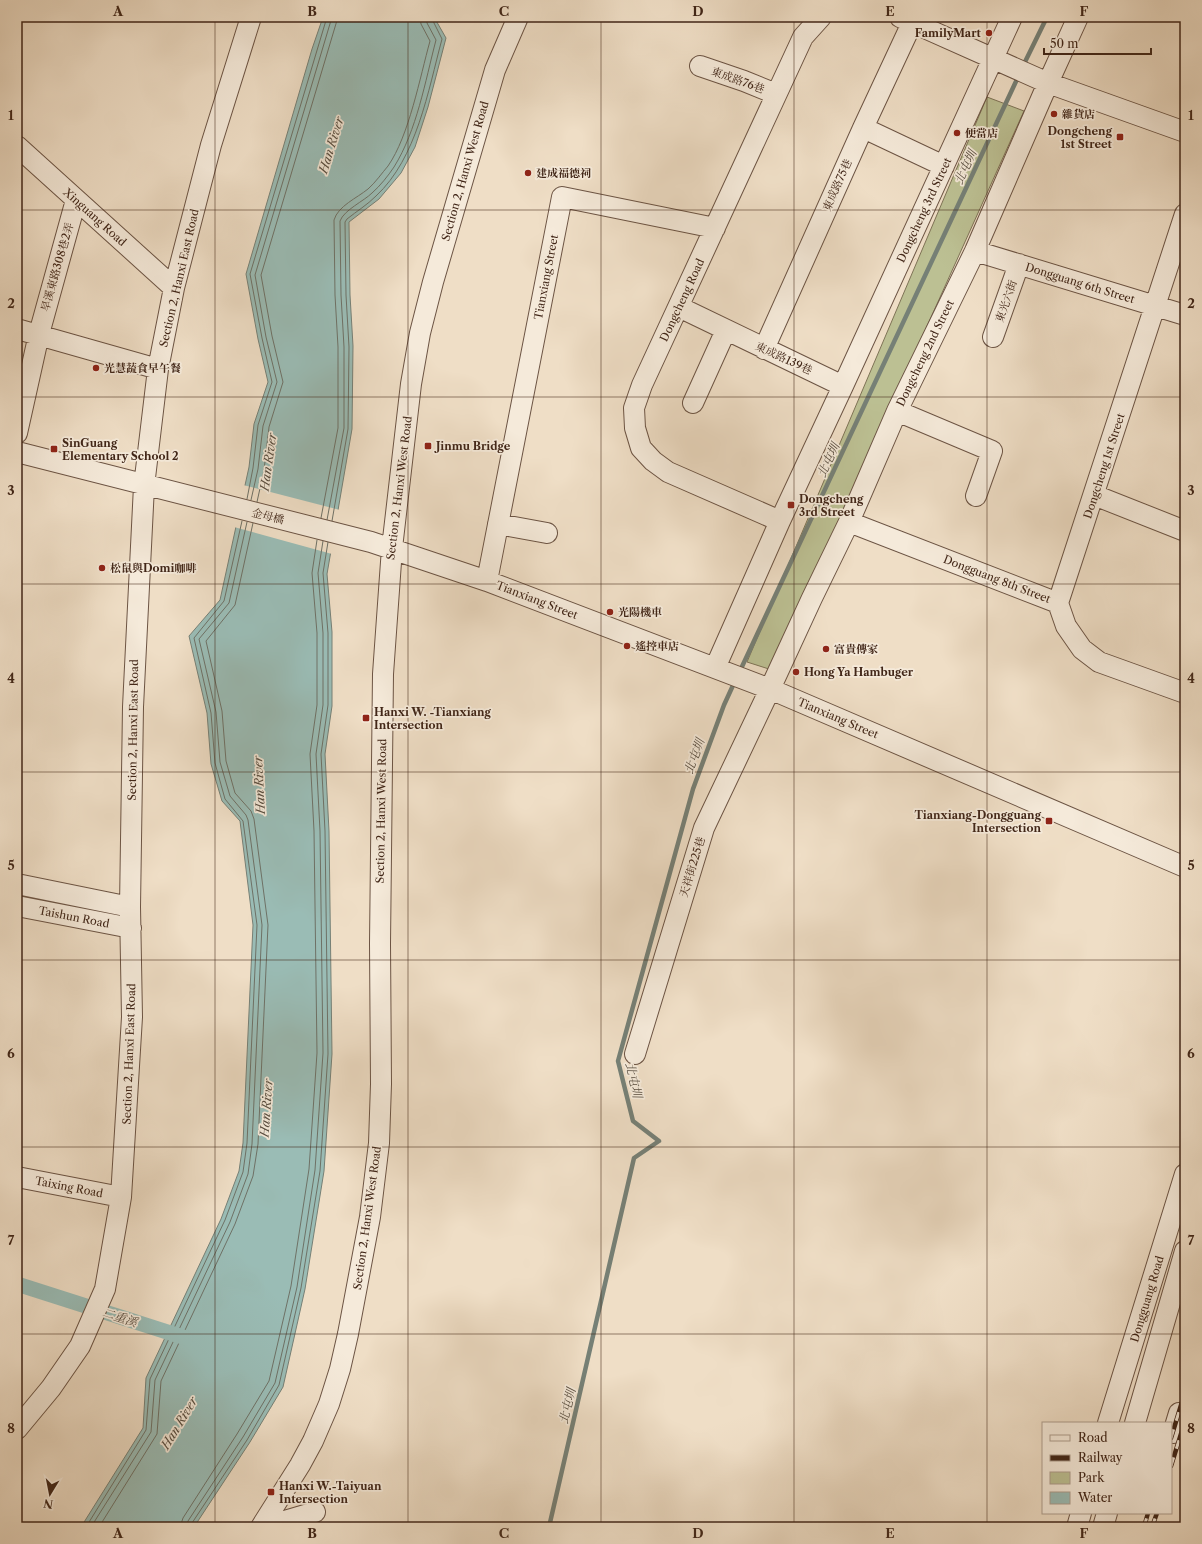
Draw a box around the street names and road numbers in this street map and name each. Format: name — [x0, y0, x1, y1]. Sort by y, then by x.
street label: 東成路76巷 — [709, 64, 767, 96]
street label: Section 2, Hanxi West Road — [438, 99, 492, 243]
street label: Dongcheng 3rd Street — [894, 155, 954, 265]
street label: 東成路75巷 — [819, 157, 855, 213]
street label: Xinguang Road — [60, 184, 130, 249]
street label: Section 2, Hanxi East Road — [156, 207, 202, 348]
street label: 旱溪東路308巷2弄 — [38, 221, 76, 313]
street label: Tianxiang Street — [531, 233, 561, 321]
street label: Dongcheng Road — [657, 256, 707, 344]
street label: Dongguang 6th Street — [1024, 260, 1136, 306]
street label: 東光六街 — [992, 278, 1020, 324]
street label: Dongcheng 2nd Street — [893, 297, 957, 409]
street label: 東成路139巷 — [753, 339, 815, 377]
street label: Dongcheng 1st Street — [1080, 411, 1128, 521]
street label: Section 2, Hanxi West Road — [383, 415, 415, 561]
street label: 金母橋 — [250, 505, 286, 527]
street label: Dongguang 8th Street — [941, 552, 1053, 606]
street label: Tianxiang Street — [494, 578, 580, 622]
street label: Section 2, Hanxi East Road — [125, 659, 141, 801]
street label: Tianxiang Street — [795, 695, 881, 741]
street label: Section 2, Hanxi West Road — [373, 738, 389, 884]
street label: 天祥街225巷 — [676, 835, 708, 899]
street label: Taishun Road — [37, 903, 111, 931]
street label: Section 2, Hanxi East Road — [120, 983, 138, 1125]
street label: Section 2, Hanxi West Road — [350, 1145, 384, 1291]
street label: Taixing Road — [34, 1174, 104, 1201]
street label: Dongguang Road — [1127, 1254, 1167, 1344]

